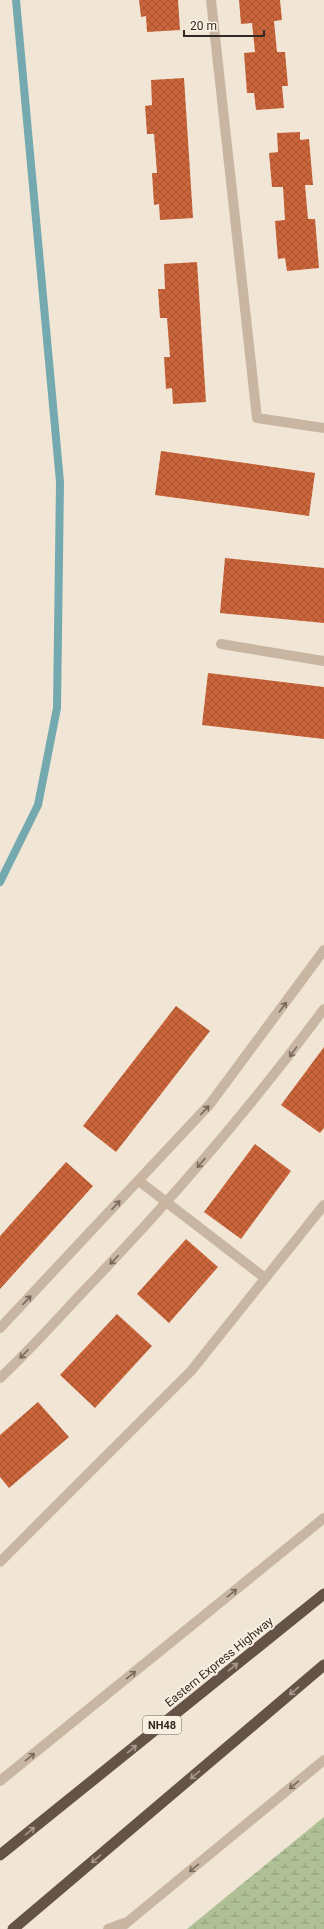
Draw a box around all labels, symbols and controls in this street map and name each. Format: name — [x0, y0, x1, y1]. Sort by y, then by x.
scale bar — [184, 12, 264, 38]
text: 20 m — [190, 19, 217, 33]
one-way arrow — [279, 1001, 287, 1012]
one-way arrow — [289, 1047, 297, 1058]
one-way arrow — [200, 1105, 209, 1115]
one-way arrow — [196, 1158, 206, 1168]
one-way arrow — [111, 1200, 121, 1210]
one-way arrow — [109, 1255, 119, 1265]
one-way arrow — [22, 1295, 31, 1305]
one-way arrow — [19, 1349, 29, 1359]
one-way arrow — [227, 1588, 237, 1597]
street label: Eastern Express Highway — [162, 1614, 276, 1710]
one-way arrow — [227, 1663, 238, 1672]
one-way arrow — [126, 1670, 136, 1679]
one-way arrow — [289, 1686, 300, 1695]
road number: NH48 — [143, 1716, 181, 1734]
one-way arrow — [126, 1745, 137, 1753]
one-way arrow — [25, 1752, 36, 1761]
one-way arrow — [190, 1770, 200, 1779]
one-way arrow — [289, 1781, 299, 1790]
one-way arrow — [25, 1826, 36, 1835]
one-way arrow — [91, 1854, 101, 1863]
one-way arrow — [188, 1864, 199, 1872]

